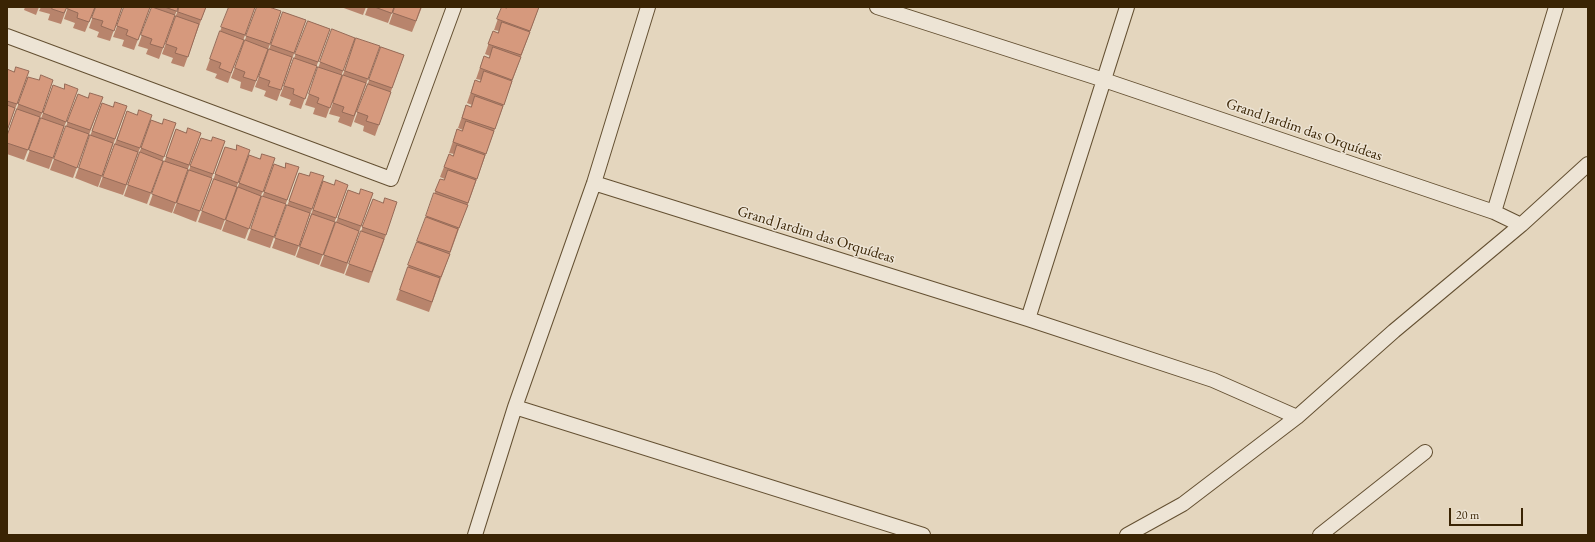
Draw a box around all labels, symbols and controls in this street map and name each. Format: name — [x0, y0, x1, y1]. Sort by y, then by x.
street label: Grand Jardim das Orquídeas — [1224, 95, 1384, 165]
street label: Grand Jardim das Orquídeas — [735, 202, 897, 268]
scale bar — [1451, 500, 1525, 526]
text: 20 m — [1456, 507, 1479, 523]

